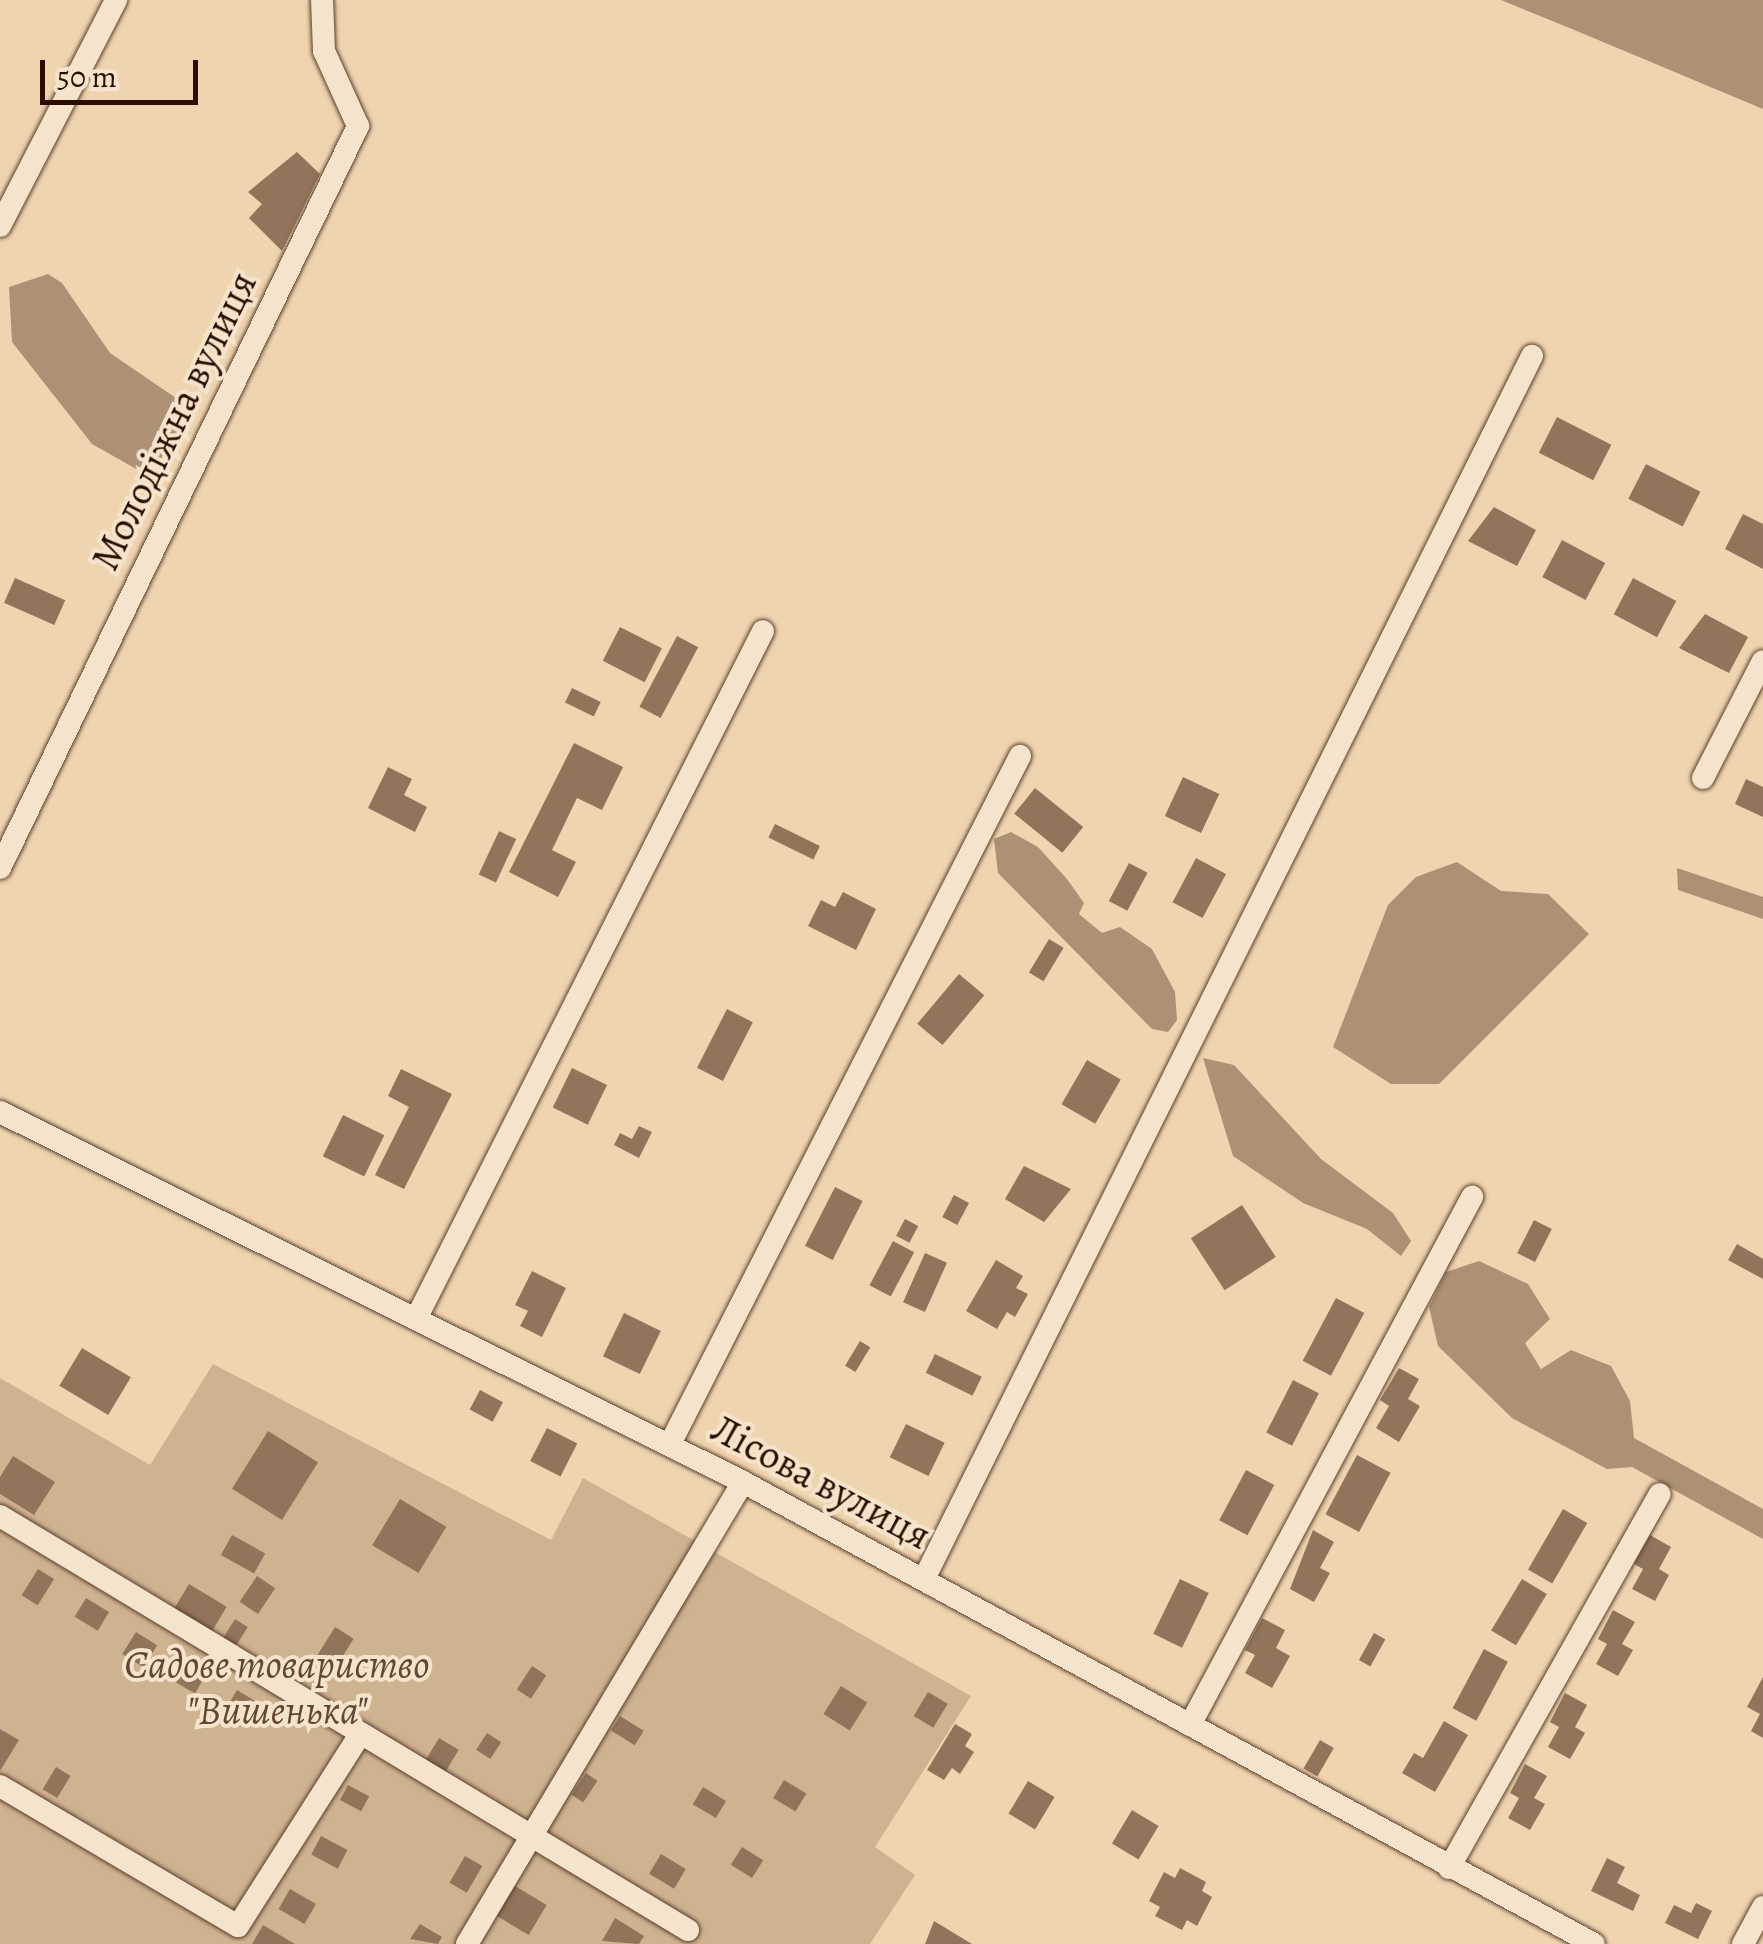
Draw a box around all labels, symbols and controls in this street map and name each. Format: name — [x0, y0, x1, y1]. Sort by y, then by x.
scale bar — [45, 40, 202, 102]
text: 50 m — [57, 57, 117, 97]
street label: Молодіжна вулиця — [81, 264, 267, 578]
street label: Лісова вулиця — [703, 1404, 939, 1560]
park label: Садове товариство "Вишенька" — [124, 1641, 430, 1735]

